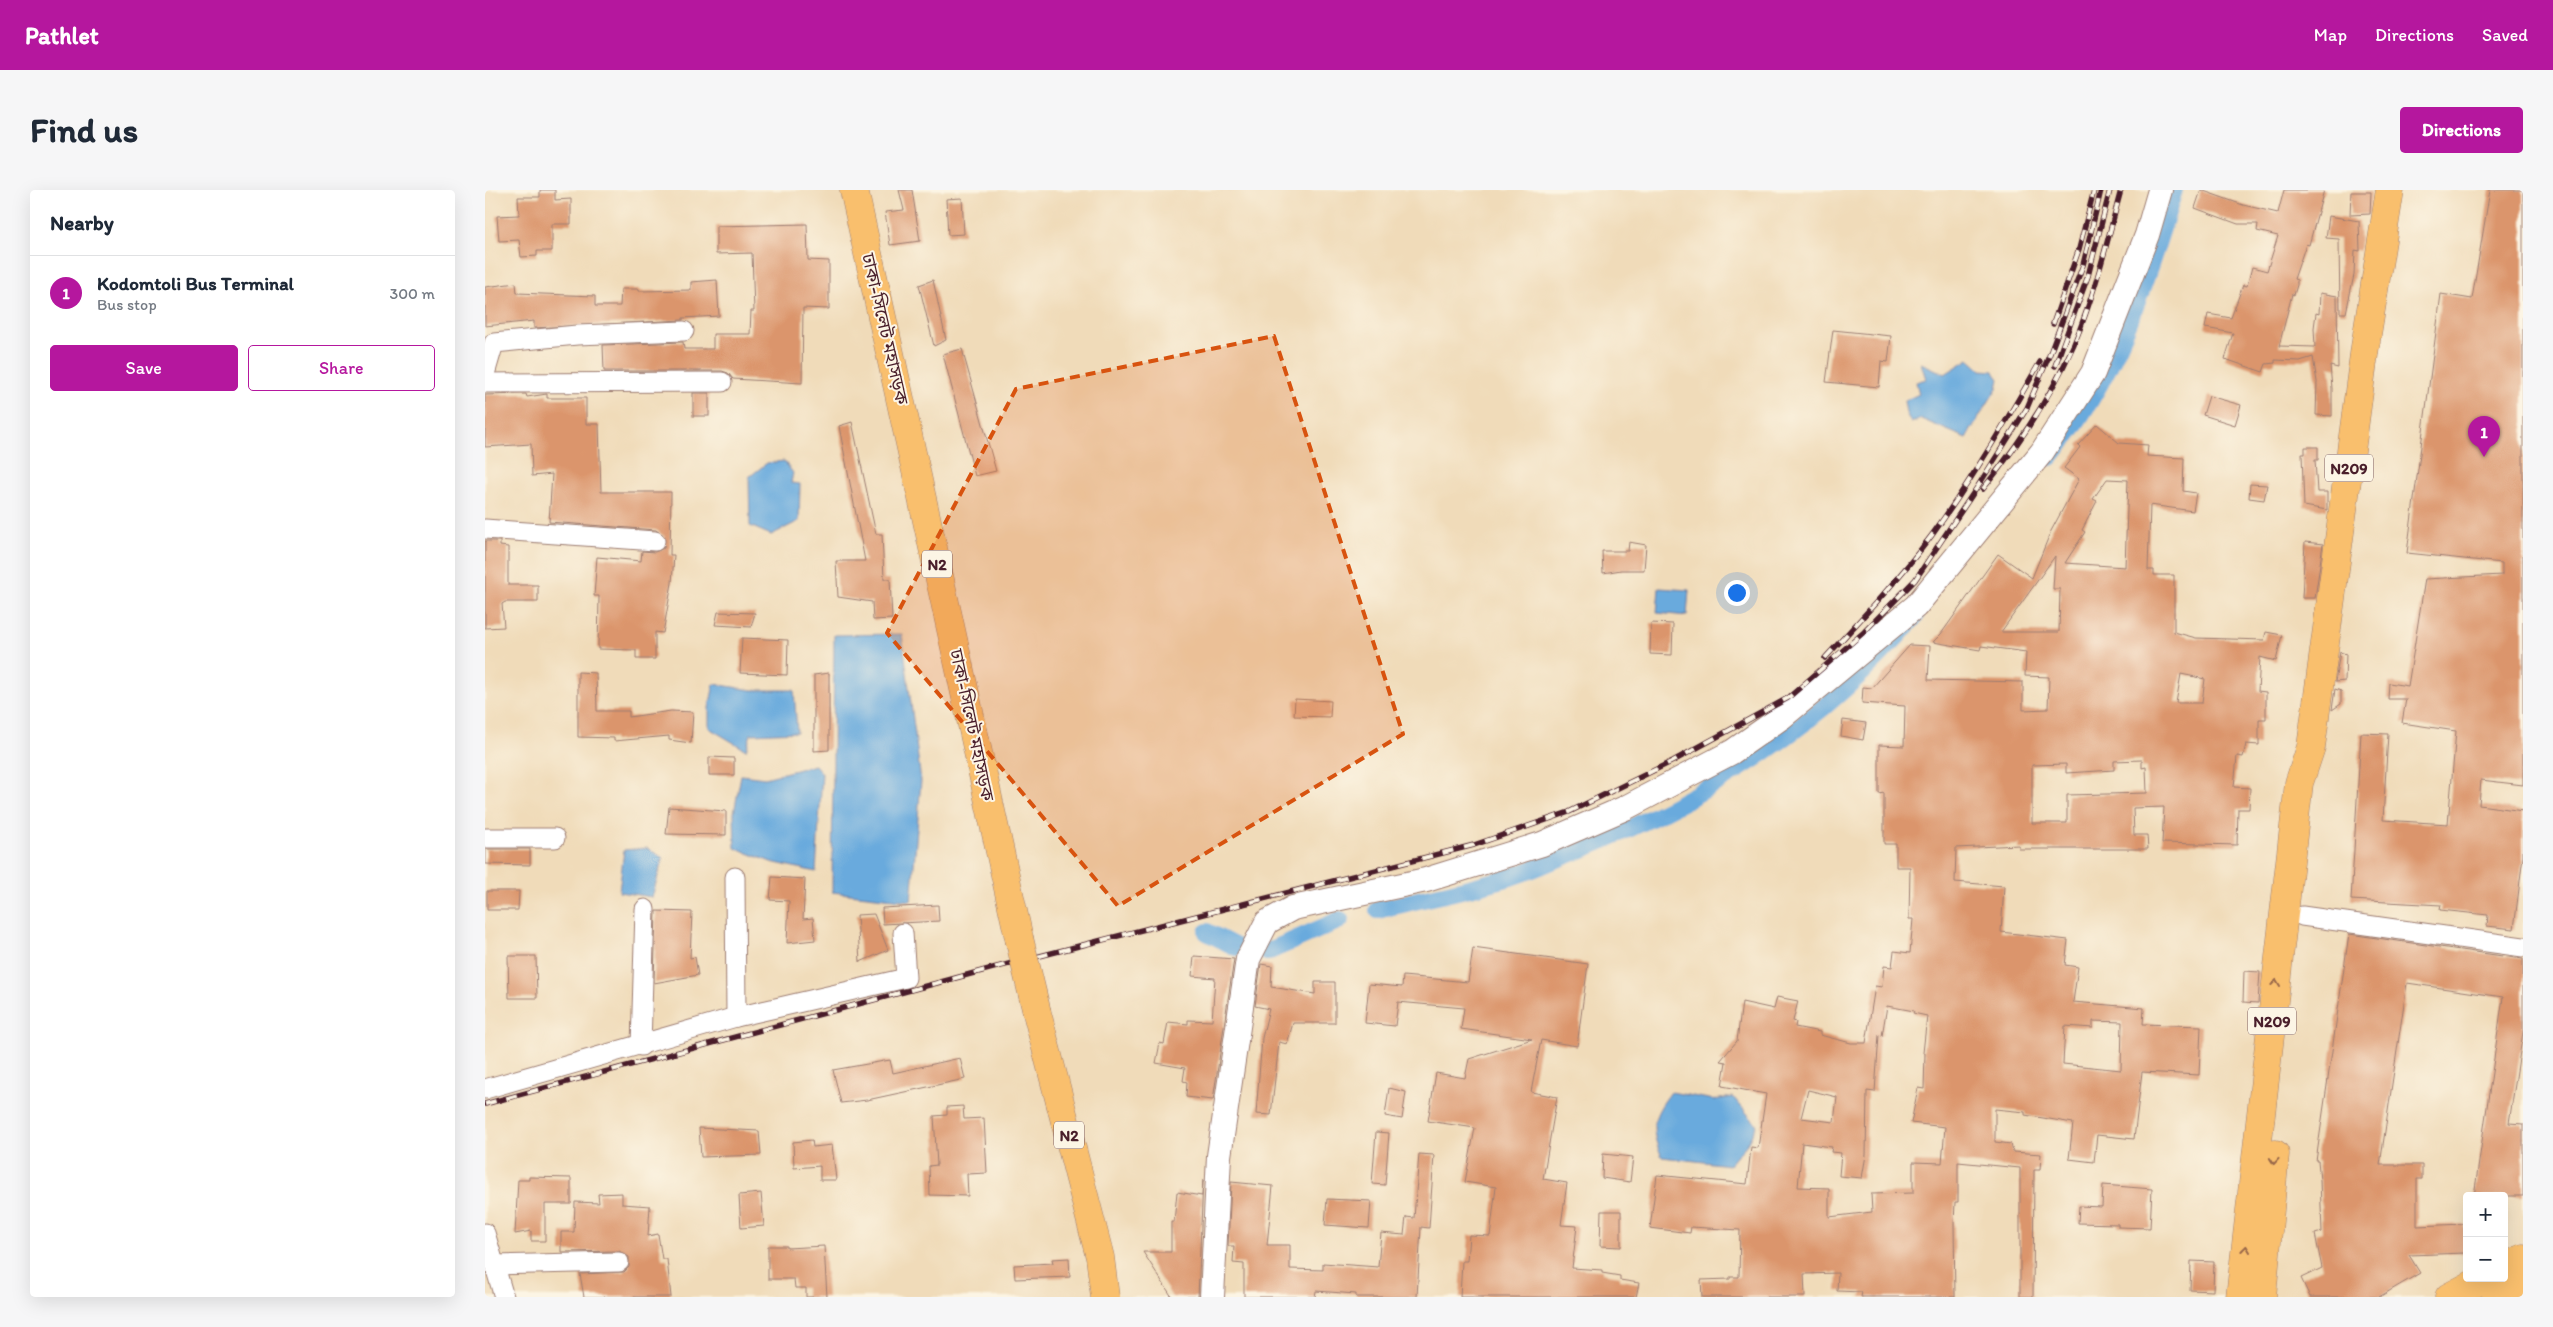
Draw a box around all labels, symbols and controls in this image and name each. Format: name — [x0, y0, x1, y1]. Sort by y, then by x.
text: Pathlet — [25, 21, 99, 50]
text: Map — [2314, 24, 2347, 46]
text: Directions — [2375, 24, 2454, 46]
text: Saved — [2482, 24, 2528, 46]
button: Directions — [2400, 107, 2523, 153]
text: Find us — [30, 109, 138, 151]
text: Nearby — [50, 210, 114, 235]
street label: ঢাকা-সিলেট মহাসড়ক — [857, 250, 913, 407]
text: Kodomtoli Bus Terminal — [97, 272, 294, 295]
text: 1 — [62, 284, 70, 303]
text: 300 m — [390, 284, 435, 303]
text: Bus stop — [97, 295, 157, 314]
button: Save — [50, 345, 238, 391]
button: Share — [248, 345, 435, 391]
pin: 1 — [2468, 416, 2500, 457]
road number: N209 — [2325, 454, 2373, 482]
road number: N2 — [922, 550, 952, 578]
your location — [1724, 580, 1750, 606]
street label: ঢাকা-সিলেট মহাসড়ক — [945, 646, 999, 803]
one-way arrow — [2270, 979, 2281, 987]
road number: N209 — [2248, 1008, 2296, 1034]
road number: N2 — [1054, 1122, 1084, 1148]
one-way arrow — [2269, 1157, 2280, 1165]
map controls — [2463, 1192, 2508, 1282]
button: + — [2463, 1192, 2508, 1237]
button: − — [2463, 1237, 2508, 1282]
one-way arrow — [2240, 1244, 2251, 1252]

